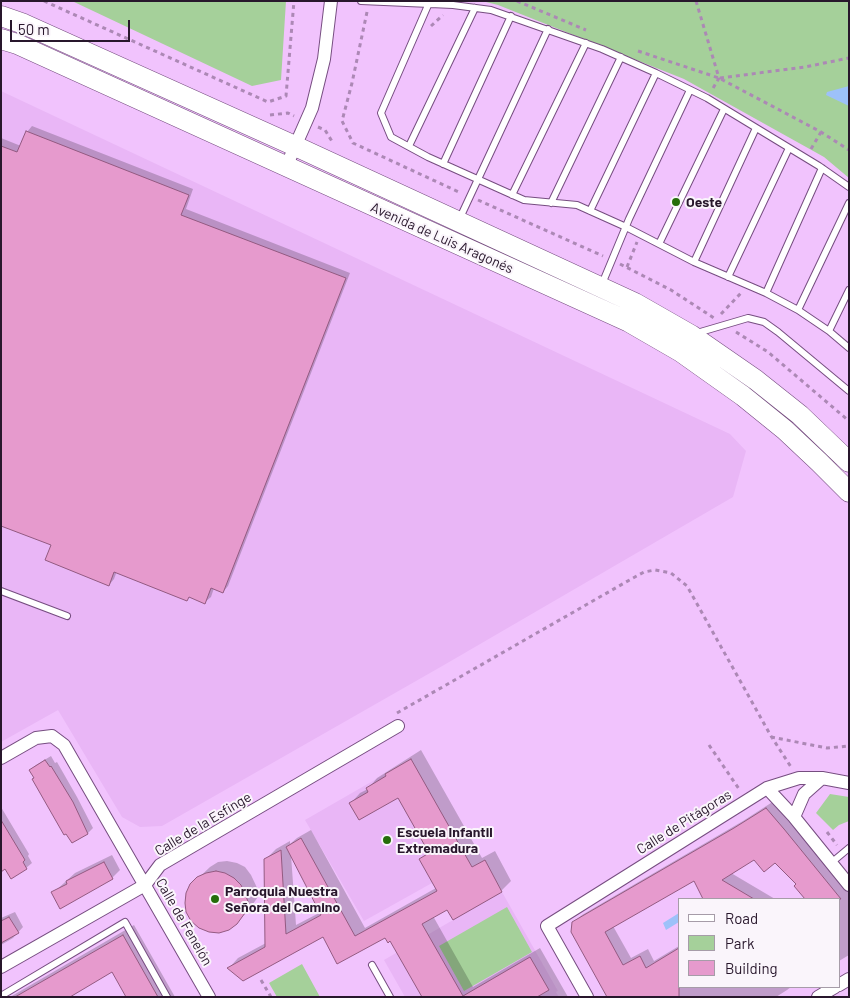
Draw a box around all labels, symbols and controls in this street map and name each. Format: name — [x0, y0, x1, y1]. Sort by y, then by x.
scale bar — [12, 10, 132, 42]
text: 50 m — [18, 20, 50, 38]
place label: Oeste — [686, 194, 722, 210]
marker: Oeste — [670, 196, 682, 208]
street label: Avenida de Luis Aragonés — [368, 199, 516, 277]
street label: Calle de Pitágoras — [634, 786, 734, 858]
street label: Calle de la Esfinge — [152, 789, 254, 859]
place label: Escuela Infantil Extremadura — [397, 824, 493, 856]
marker: Escuela Infantil Extremadura — [381, 834, 393, 846]
street label: Calle de Fenelón — [152, 875, 216, 969]
place label: Parroquia Nuestra Señora del Camino — [225, 883, 340, 916]
marker: Parroquia Nuestra Señora del Camino — [209, 893, 221, 905]
legend — [678, 898, 840, 988]
text: Road — [725, 909, 758, 927]
text: Park — [725, 934, 754, 952]
text: Building — [725, 959, 778, 977]

